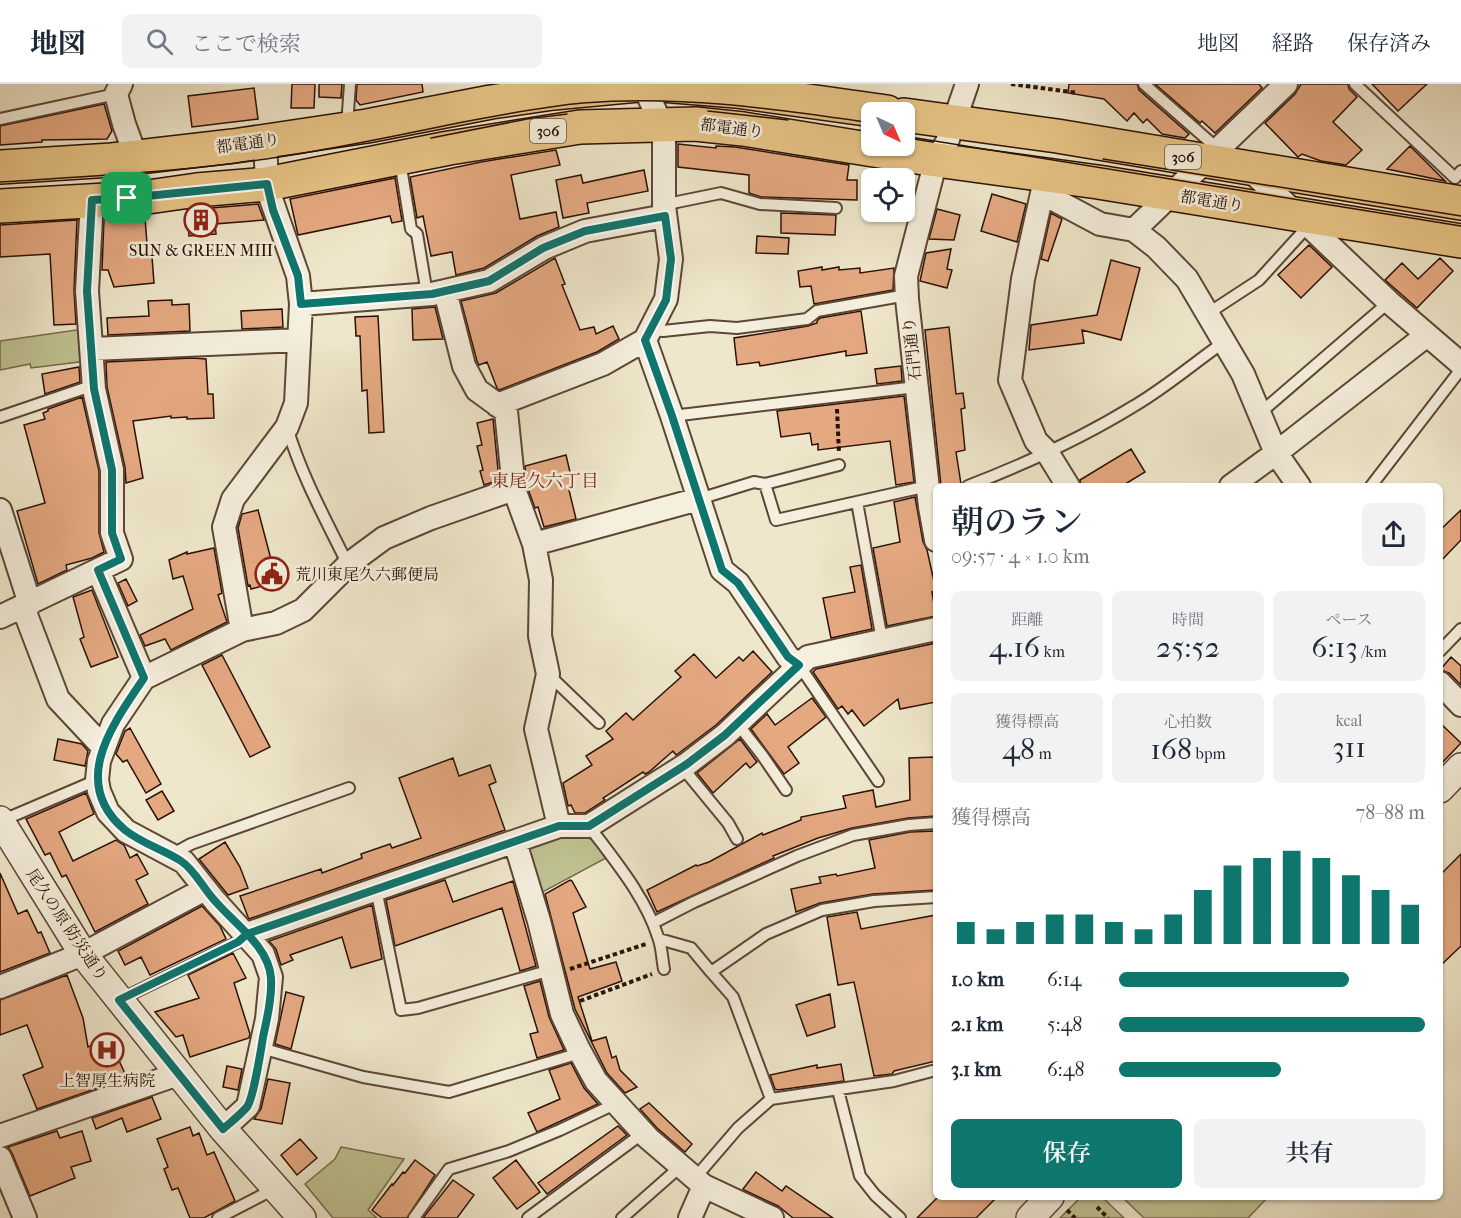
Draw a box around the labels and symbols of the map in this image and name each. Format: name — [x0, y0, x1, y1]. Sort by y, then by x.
north arrow — [861, 102, 915, 156]
street label: 都電通り — [699, 115, 765, 141]
road number: 306 — [530, 119, 566, 143]
street label: 都電通り — [215, 129, 281, 157]
road number: 306 — [1165, 145, 1201, 169]
pin — [101, 172, 152, 223]
street label: 都電通り — [1179, 187, 1245, 215]
building icon: SUN & GREEN MIII — [183, 202, 219, 238]
place label: SUN & GREEN MIII — [129, 241, 273, 260]
street label: 石門通り — [899, 316, 925, 382]
district label: 東尾久六丁目 — [491, 471, 599, 492]
public building icon: 荒川東尾久六郵便局 — [254, 556, 290, 592]
place label: 荒川東尾久六郵便局 — [295, 565, 439, 584]
street label: 尾久の原 防災通り — [22, 865, 112, 985]
hospital icon: 上智厚生病院 — [89, 1032, 125, 1068]
place label: 上智厚生病院 — [59, 1071, 155, 1090]

